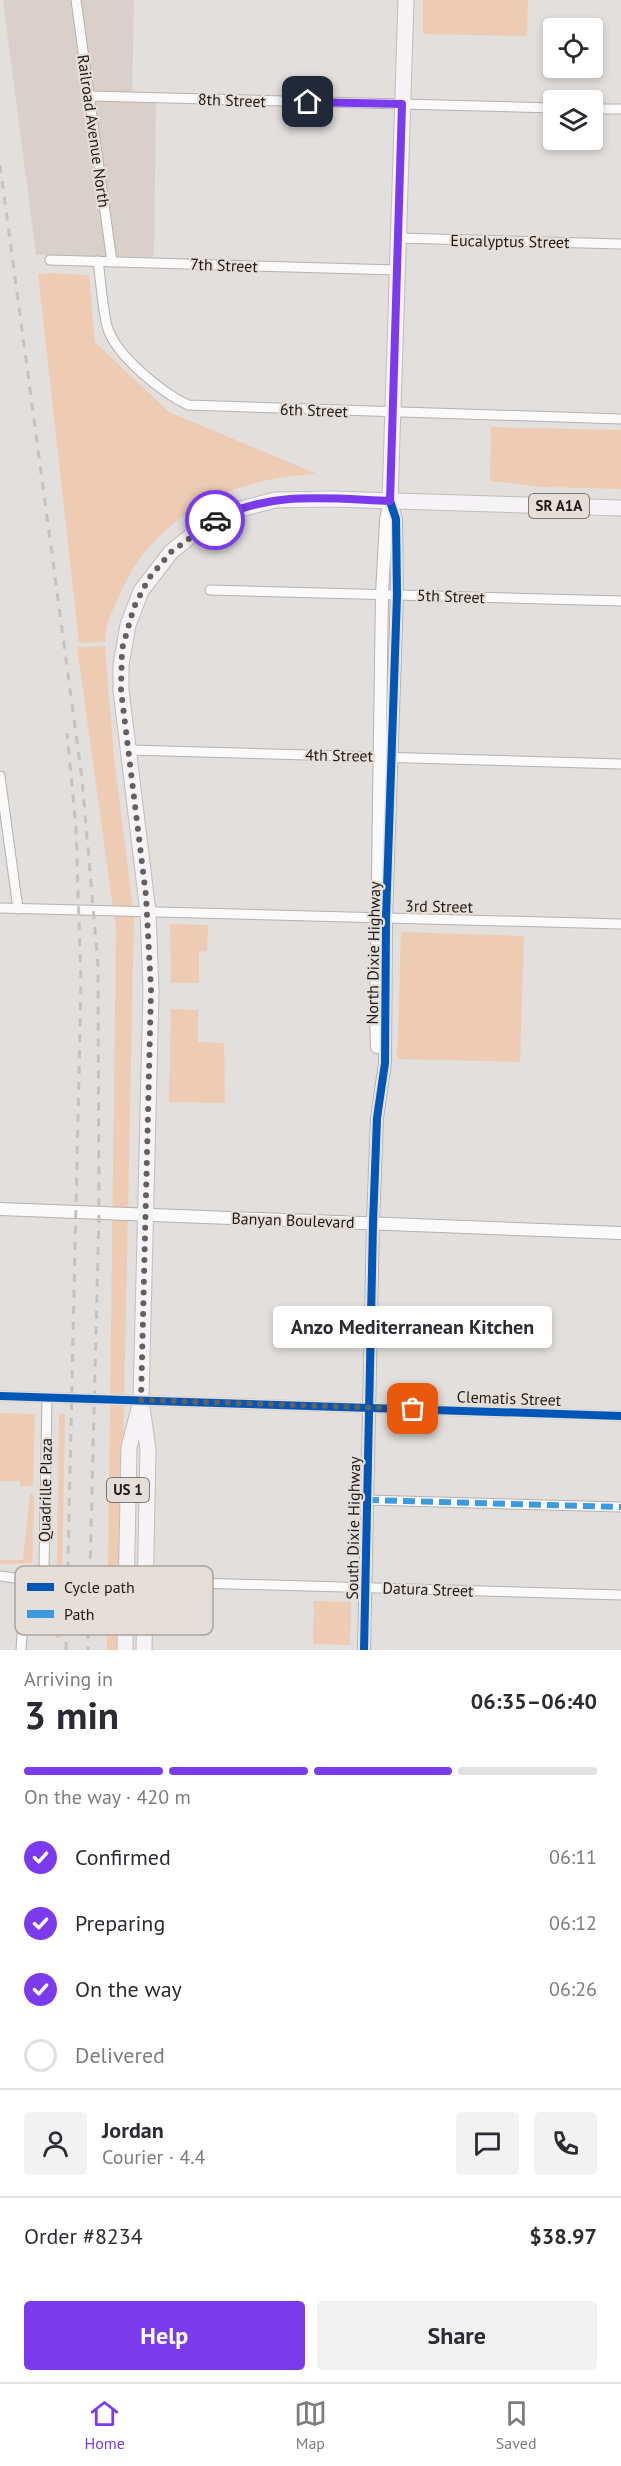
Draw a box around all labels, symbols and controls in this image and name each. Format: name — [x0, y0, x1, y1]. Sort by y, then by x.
map controls — [543, 18, 603, 150]
button: locate — [543, 18, 603, 78]
street label: Railroad Avenue North — [73, 53, 115, 209]
pin — [282, 76, 333, 127]
icon: home — [291, 85, 324, 118]
street label: 8th Street — [198, 89, 267, 111]
button: layers — [543, 90, 603, 150]
street label: Eucalyptus Street — [450, 230, 570, 252]
street label: 7th Street — [190, 254, 259, 276]
street label: 6th Street — [280, 399, 349, 421]
courier — [185, 490, 245, 550]
road number: SR A1A — [529, 494, 589, 518]
icon: car — [199, 504, 232, 537]
street label: 5th Street — [417, 585, 486, 607]
street label: 4th Street — [305, 744, 374, 766]
street label: North Dixie Highway — [362, 881, 384, 1025]
street label: 3rd Street — [405, 895, 474, 917]
street label: Banyan Boulevard — [231, 1208, 355, 1232]
callout: Anzo Mediterranean Kitchen — [274, 1307, 552, 1349]
text: Anzo Mediterranean Kitchen — [291, 1314, 534, 1340]
pin — [387, 1383, 438, 1434]
street label: Clematis Street — [456, 1386, 562, 1410]
icon: bag — [396, 1392, 429, 1425]
street label: Quadrille Plaza — [34, 1438, 56, 1542]
street label: South Dixie Highway — [342, 1456, 364, 1600]
road number: US 1 — [107, 1478, 149, 1502]
legend — [15, 1566, 213, 1635]
text: Cycle path — [64, 1577, 135, 1597]
street label: Datura Street — [382, 1577, 474, 1601]
text: Path — [64, 1604, 95, 1624]
text: Arriving in — [24, 1666, 113, 1692]
text: 06:35–06:40 — [471, 1687, 597, 1715]
text: 3 min — [24, 1689, 119, 1740]
text: On the way · 420 m — [24, 1784, 191, 1810]
icon: check — [24, 1841, 57, 1874]
text: Confirmed — [75, 1843, 171, 1871]
text: 06:11 — [549, 1844, 597, 1870]
icon: check — [24, 1907, 57, 1940]
text: Preparing — [75, 1909, 165, 1937]
text: 06:12 — [549, 1910, 597, 1936]
icon: check — [24, 1973, 57, 2006]
text: On the way — [75, 1975, 182, 2003]
text: 06:26 — [549, 1976, 597, 2002]
text: Delivered — [75, 2041, 165, 2069]
button: person — [24, 2112, 87, 2175]
button: chat — [456, 2112, 519, 2175]
button: phone — [534, 2112, 597, 2175]
text: Jordan — [102, 2116, 164, 2144]
text: Courier · 4.4 — [102, 2144, 205, 2170]
text: Order #8234 — [24, 2222, 143, 2250]
text: $38.97 — [529, 2222, 597, 2250]
button: Help — [24, 2301, 305, 2370]
button: Share — [317, 2301, 597, 2370]
tab: Home — [84, 2397, 125, 2453]
tab: Map — [294, 2397, 327, 2453]
tab: Saved — [496, 2397, 537, 2453]

